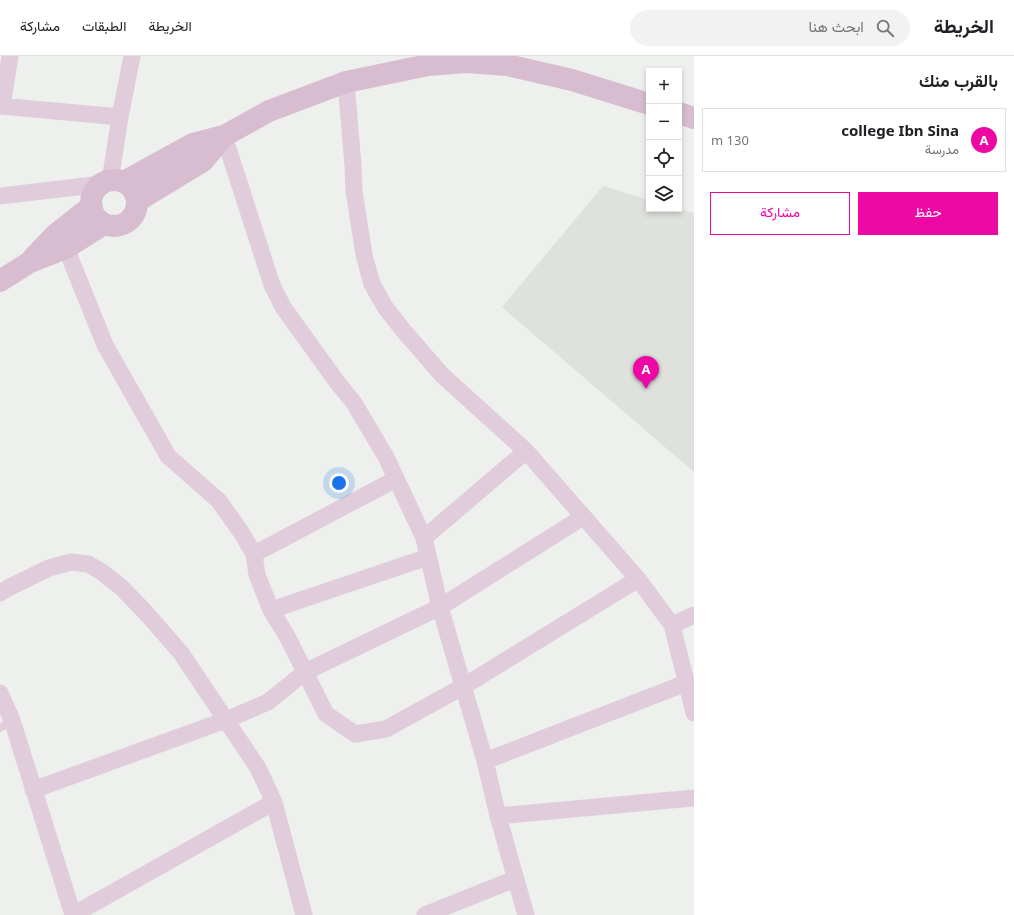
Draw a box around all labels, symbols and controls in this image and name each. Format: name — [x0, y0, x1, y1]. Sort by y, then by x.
search box — [630, 10, 910, 46]
text: الخريطة — [934, 13, 994, 39]
text: مشاركة — [20, 16, 60, 35]
text: الطبقات — [82, 16, 126, 35]
text: الخريطة — [148, 16, 192, 35]
text: ابحث هنا — [808, 16, 864, 36]
icon: search — [874, 17, 896, 39]
map controls — [646, 68, 682, 212]
button: + — [646, 68, 682, 104]
text: بالقرب منك — [919, 69, 998, 92]
button: − — [646, 104, 682, 140]
text: college Ibn Sina — [841, 120, 959, 140]
text: 130 m — [711, 131, 749, 149]
text: A — [980, 131, 989, 149]
button: locate — [646, 140, 682, 176]
text: مدرسة — [925, 140, 959, 158]
button: layers — [646, 176, 682, 212]
button: مشاركة — [710, 192, 850, 235]
button: حفظ — [858, 192, 998, 235]
pin: A — [633, 356, 659, 389]
your location — [329, 473, 349, 493]

